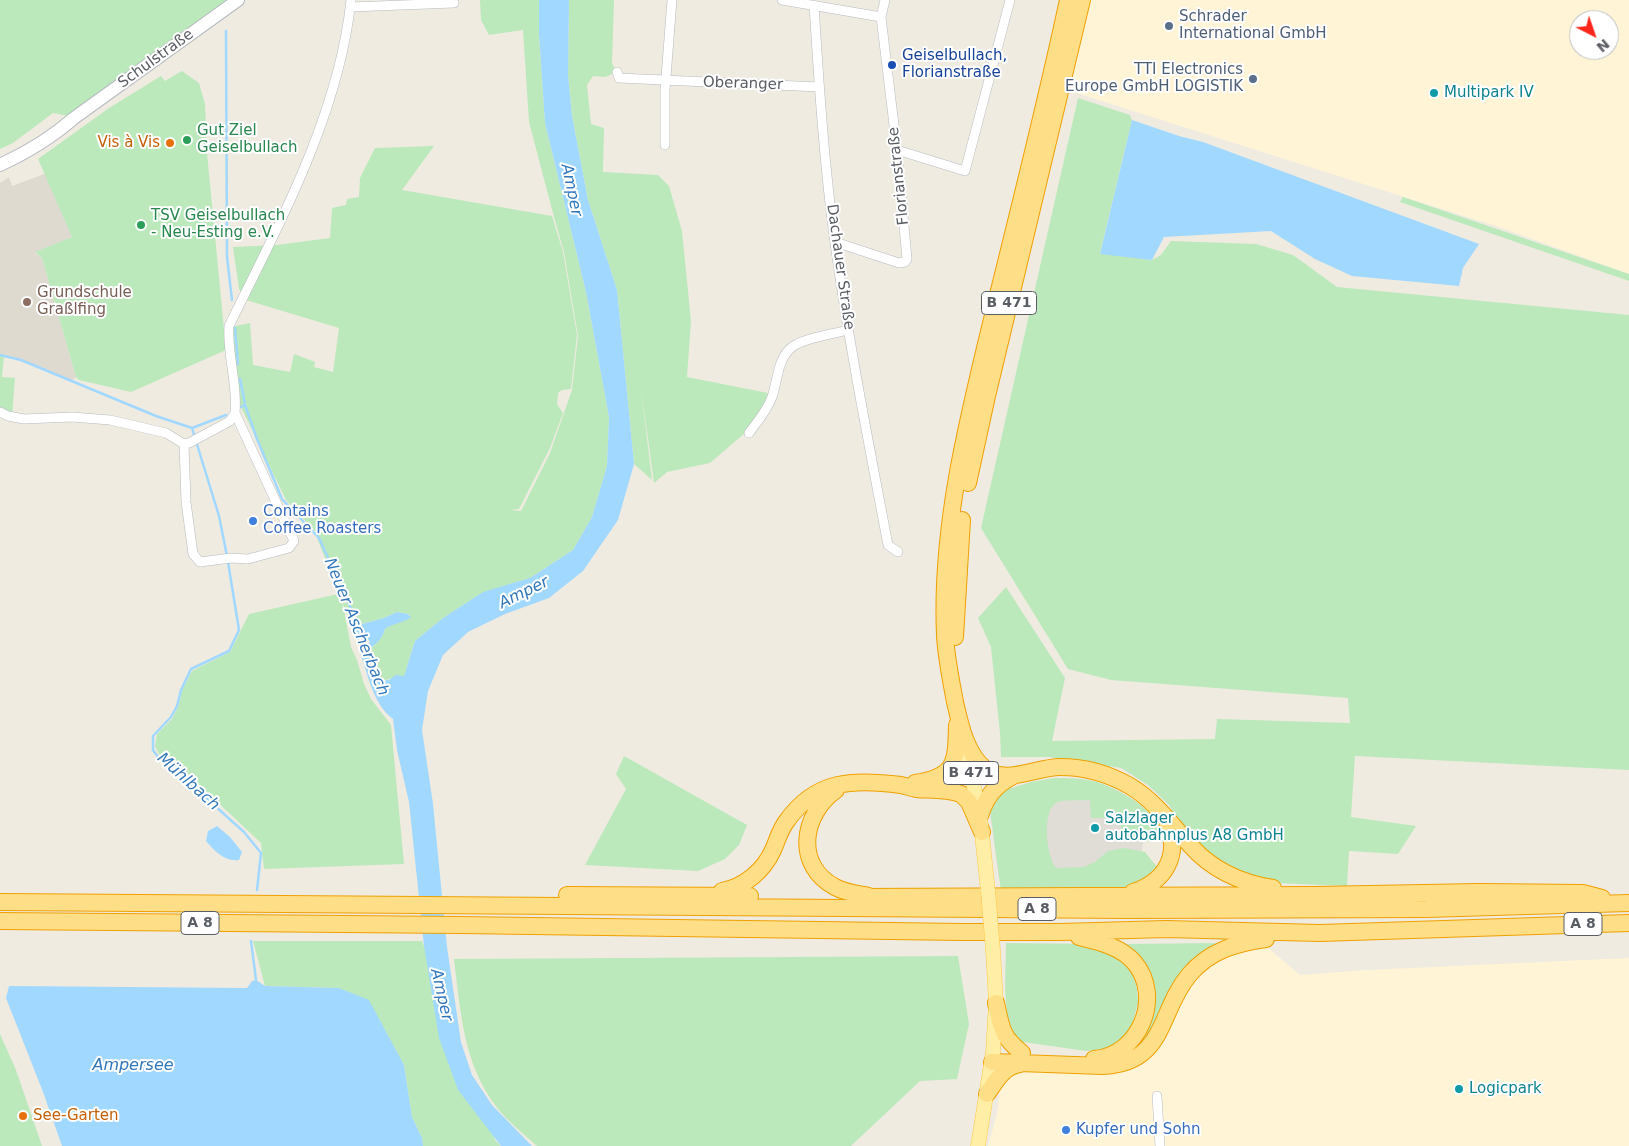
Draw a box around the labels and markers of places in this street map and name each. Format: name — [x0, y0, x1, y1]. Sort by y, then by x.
place label: Schrader International GmbH — [1179, 8, 1327, 43]
marker: Schrader International GmbH — [1163, 20, 1175, 32]
place label: Geiselbullach, Florianstraße — [902, 47, 1007, 82]
marker: Geiselbullach, Florianstraße — [886, 59, 898, 71]
place label: TTI Electronics Europe GmbH LOGISTIK — [1065, 61, 1243, 96]
marker: TTI Electronics Europe GmbH LOGISTIK — [1247, 73, 1259, 85]
place label: Multipark IV — [1444, 84, 1534, 102]
marker: Multipark IV — [1428, 87, 1440, 99]
place label: Gut Ziel Geiselbullach — [197, 122, 298, 157]
place label: Vis à Vis — [97, 134, 160, 152]
marker: Gut Ziel Geiselbullach — [181, 134, 193, 146]
marker: Vis à Vis — [164, 137, 176, 149]
place label: TSV Geiselbullach - Neu-Esting e.V. — [151, 207, 285, 242]
marker: TSV Geiselbullach - Neu-Esting e.V. — [135, 219, 147, 231]
place label: Grundschule Graßlfing — [37, 284, 132, 319]
marker: Grundschule Graßlfing — [21, 296, 33, 308]
place label: Contains Coffee Roasters — [263, 503, 381, 538]
marker: Contains Coffee Roasters — [247, 515, 259, 527]
place label: Salzlager autobahnplus A8 GmbH — [1105, 810, 1284, 845]
marker: Salzlager autobahnplus A8 GmbH — [1089, 822, 1101, 834]
place label: Logicpark — [1469, 1080, 1542, 1098]
marker: Logicpark — [1453, 1083, 1465, 1095]
place label: See-Garten — [33, 1107, 119, 1125]
marker: See-Garten — [17, 1110, 29, 1122]
place label: Kupfer und Sohn — [1076, 1121, 1201, 1139]
marker: Kupfer und Sohn — [1060, 1124, 1072, 1136]

